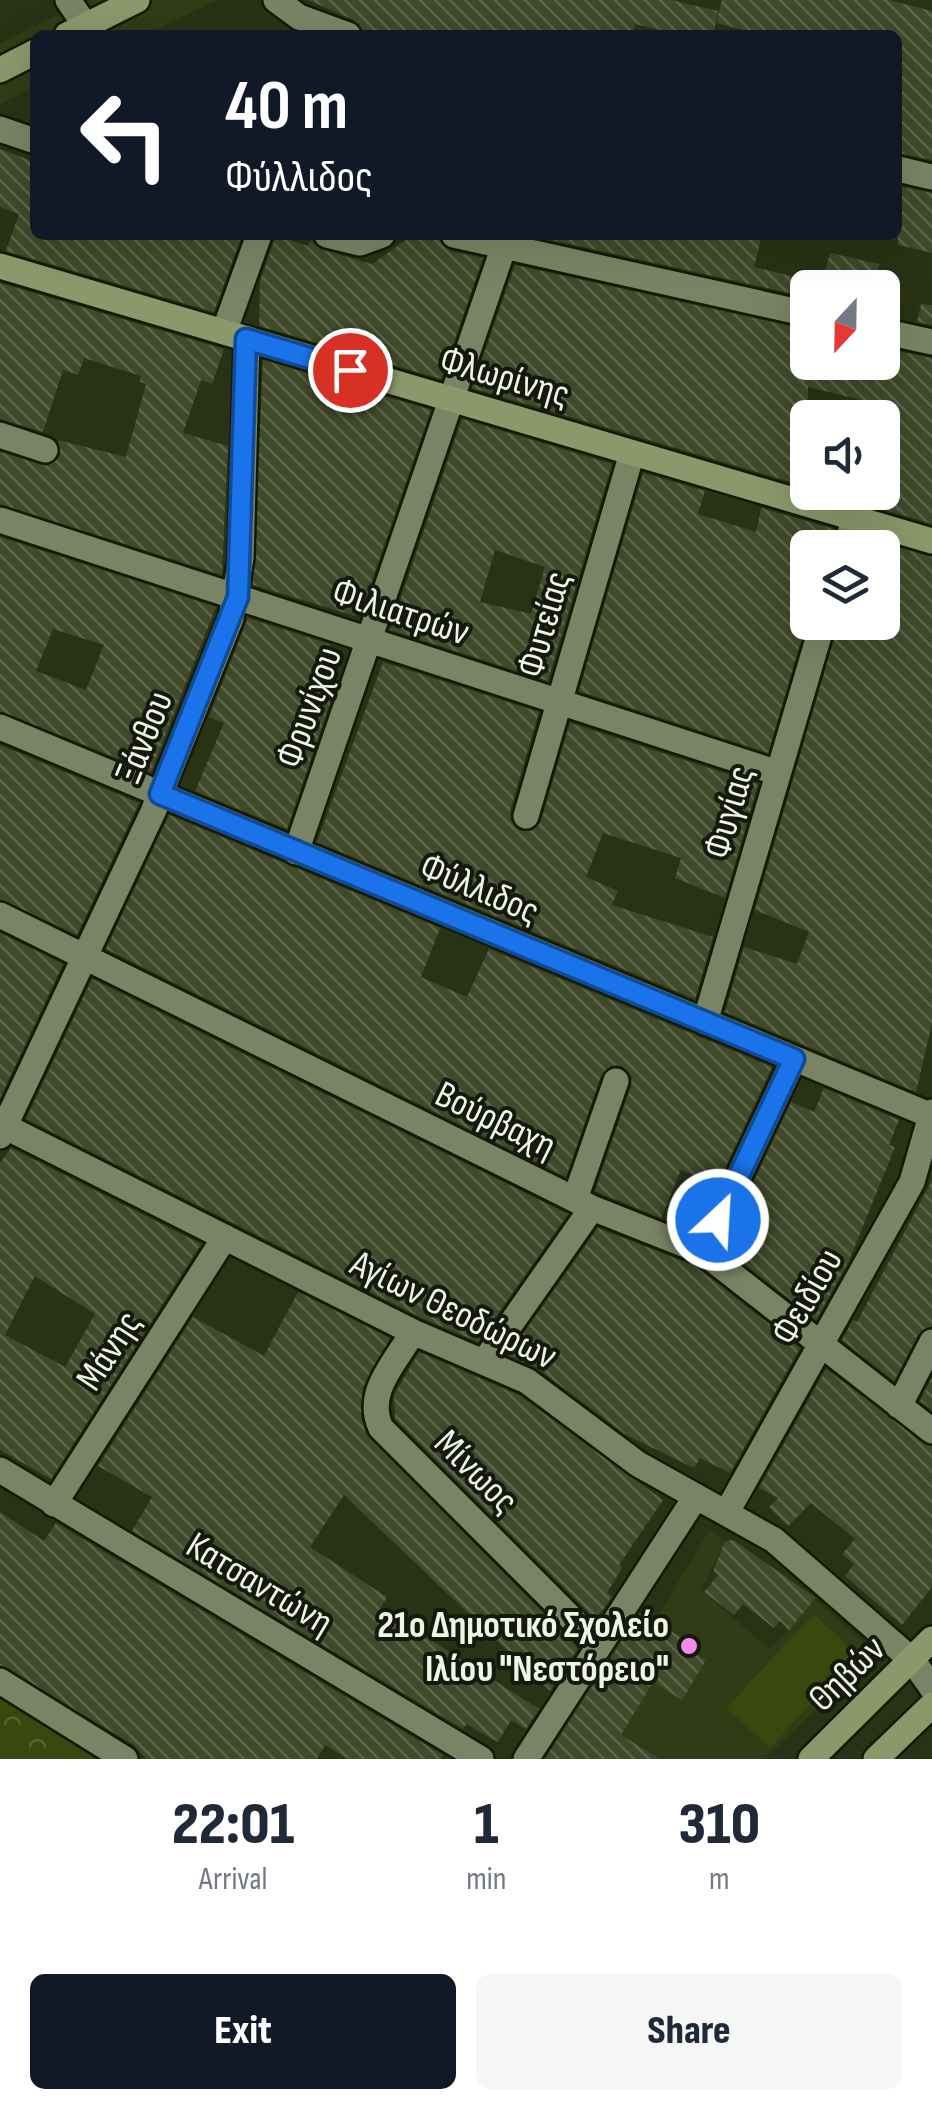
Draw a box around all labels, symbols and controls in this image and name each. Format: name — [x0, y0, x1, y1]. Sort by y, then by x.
text: 40 m — [225, 65, 348, 149]
icon: left — [60, 70, 190, 200]
text: Φύλλιδος — [225, 150, 373, 205]
north arrow — [790, 270, 900, 380]
map controls — [790, 270, 900, 640]
pin — [308, 328, 393, 413]
street label: Φλωρίνης — [435, 338, 575, 417]
icon: arrive — [323, 343, 378, 398]
button: sound — [790, 400, 900, 510]
button: layers — [790, 530, 900, 640]
street label: Φυτείας — [508, 566, 581, 682]
street label: Φιλιατρών — [327, 569, 475, 656]
street label: Φρυνίχου — [267, 641, 352, 774]
street label: Ξάνθου — [106, 685, 183, 790]
street label: Φυγίας — [695, 761, 764, 864]
street label: Φύλλιδος — [413, 844, 546, 934]
street label: Βούρβαχη — [428, 1072, 563, 1169]
position arrow — [666, 1168, 770, 1272]
street label: Αγίων Θεοδώρων — [342, 1241, 564, 1380]
street label: Φειδίου — [762, 1241, 853, 1353]
street label: Μάνης — [67, 1303, 151, 1399]
street label: Μίνωος — [425, 1421, 527, 1523]
street label: Κατσαντώνη — [178, 1523, 340, 1645]
place label: 21ο Δημοτικό Σχολείο Ιλίου "Νεστόρειο" — [377, 1603, 669, 1692]
street label: Θηβών — [799, 1627, 895, 1721]
marker: 21ο Δημοτικό Σχολείο Ιλίου "Νεστόρειο" — [678, 1635, 700, 1657]
text: 22:01 — [172, 1789, 294, 1861]
text: 1 — [474, 1789, 499, 1861]
text: 310 — [678, 1789, 760, 1861]
text: Arrival — [199, 1860, 268, 1899]
text: min — [466, 1860, 506, 1899]
text: m — [709, 1860, 729, 1899]
button: Exit — [30, 1974, 456, 2089]
button: Share — [476, 1974, 902, 2089]

